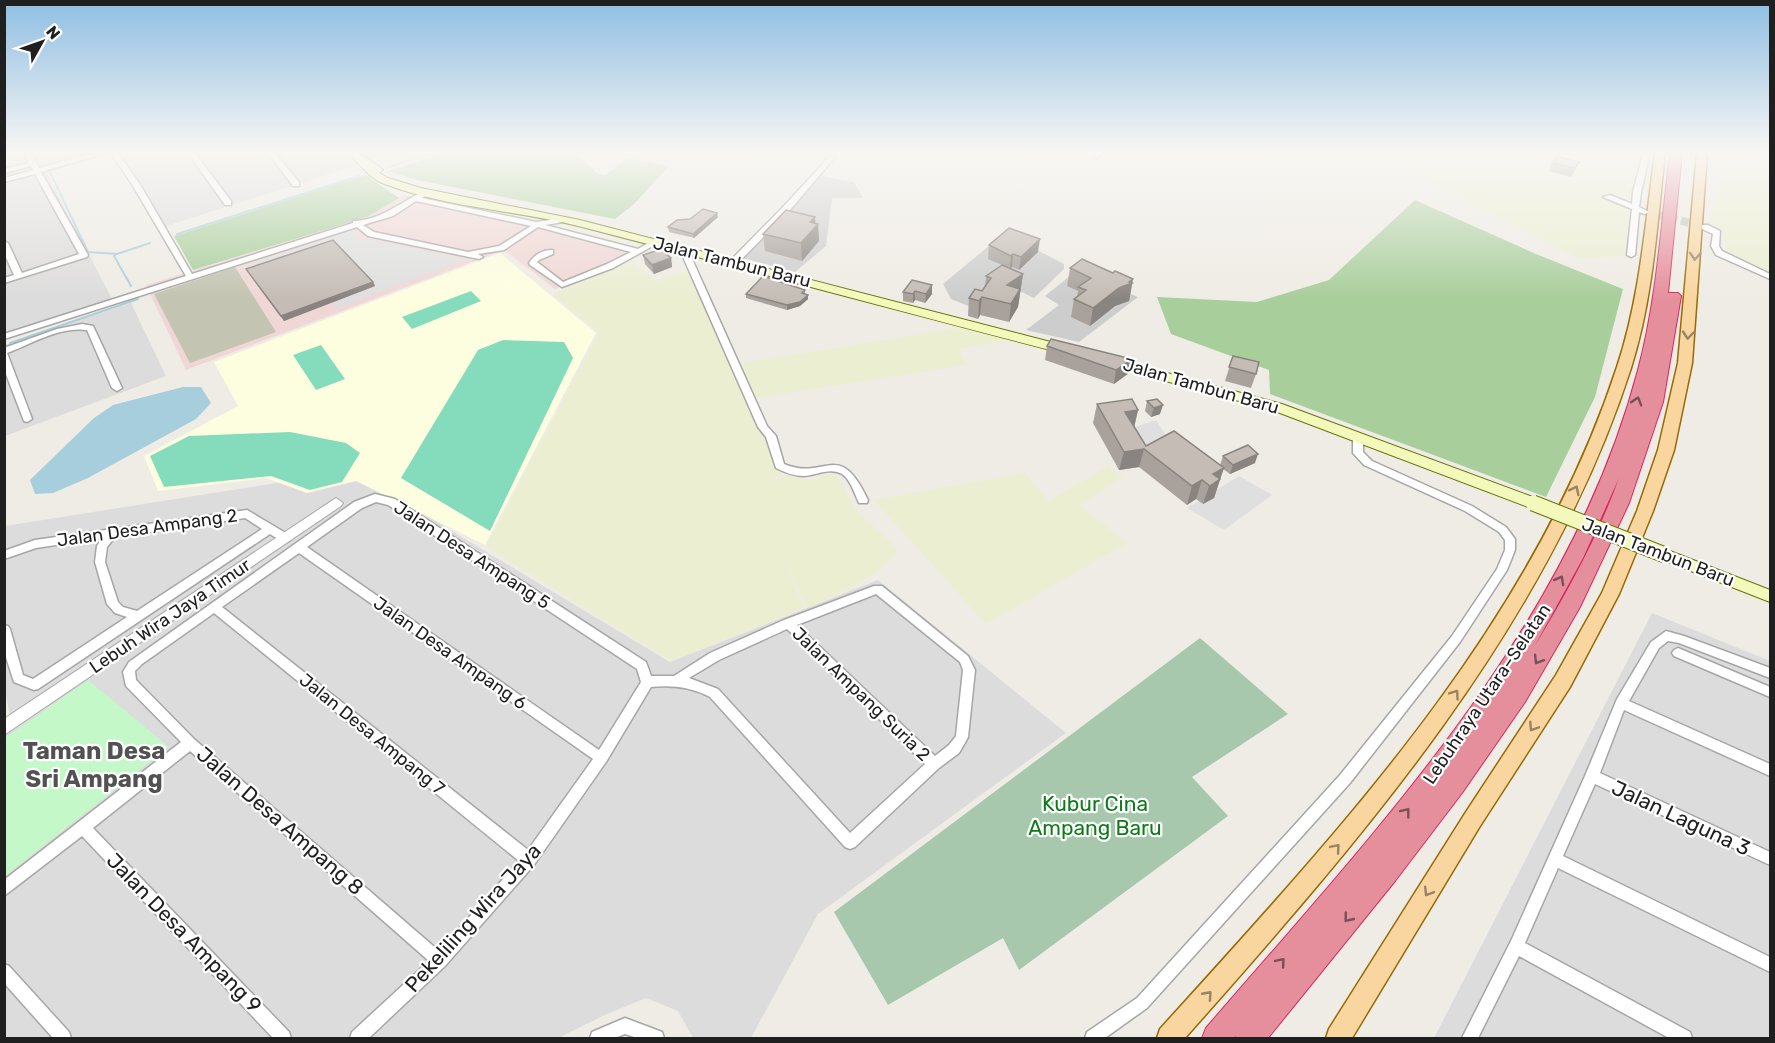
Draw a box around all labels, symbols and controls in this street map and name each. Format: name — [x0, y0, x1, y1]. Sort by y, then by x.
north arrow — [12, 12, 72, 72]
text: N — [42, 22, 64, 43]
street label: Jalan Tambun Baru — [651, 232, 813, 292]
one-way arrow — [1688, 251, 1701, 260]
one-way arrow — [1682, 331, 1695, 340]
street label: Jalan Tambun Baru — [1120, 353, 1282, 419]
one-way arrow — [1629, 396, 1642, 407]
one-way arrow — [1568, 485, 1580, 496]
street label: Jalan Desa Ampang 5 — [390, 496, 554, 614]
street label: Jalan Desa Ampang 2 — [55, 504, 239, 552]
street label: Jalan Tambun Baru — [1579, 513, 1737, 591]
street label: Lebuh Wira Jaya Timur — [85, 554, 255, 678]
one-way arrow — [1553, 576, 1564, 586]
street label: Jalan Desa Ampang 6 — [369, 592, 531, 714]
street label: Lebuhraya Utara–Selatan — [1418, 600, 1556, 788]
street label: Jalan Ampang Suria 2 — [787, 622, 935, 766]
one-way arrow — [1534, 654, 1546, 664]
street label: Jalan Desa Ampang 7 — [295, 669, 449, 799]
one-way arrow — [1448, 689, 1459, 700]
one-way arrow — [1529, 721, 1540, 732]
district label: Taman Desa Sri Ampang — [23, 737, 165, 793]
street label: Jalan Desa Ampang 8 — [192, 741, 369, 900]
street label: Jalan Laguna 3 — [1608, 775, 1755, 861]
park label: Kubur Cina Ampang Baru — [1028, 791, 1162, 840]
one-way arrow — [1399, 808, 1410, 819]
street label: Pekeliling Wira Jaya — [399, 838, 546, 997]
one-way arrow — [1329, 844, 1340, 855]
street label: Jalan Desa Ampang 9 — [102, 848, 267, 1018]
one-way arrow — [1424, 886, 1436, 896]
one-way arrow — [1345, 911, 1356, 922]
one-way arrow — [1274, 958, 1285, 969]
one-way arrow — [1201, 991, 1212, 1002]

